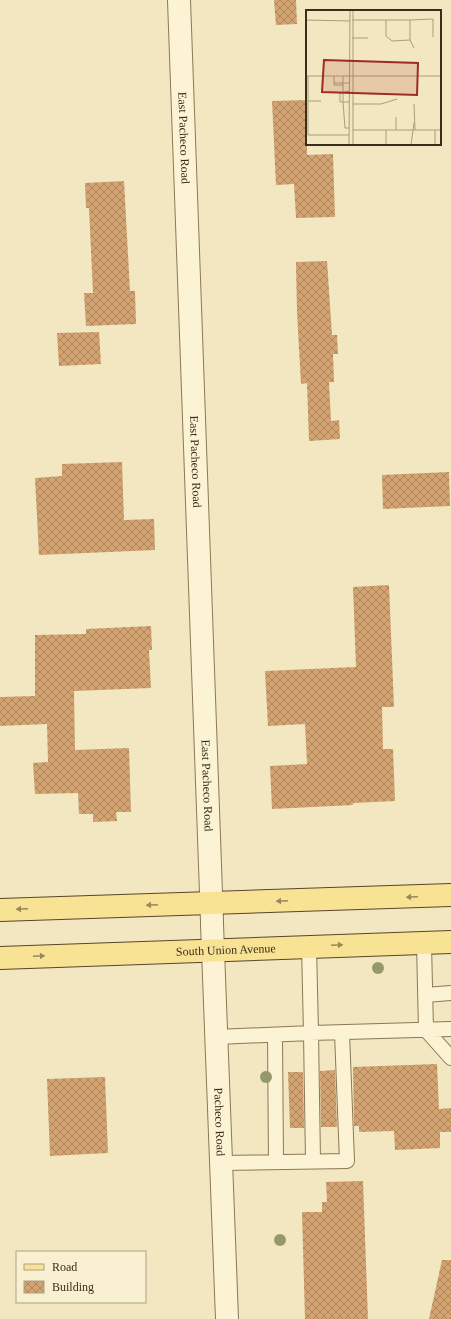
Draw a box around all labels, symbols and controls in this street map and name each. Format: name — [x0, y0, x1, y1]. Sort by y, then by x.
inset map — [306, 10, 441, 145]
street label: East Pacheco Road — [175, 92, 193, 184]
street label: East Pacheco Road — [187, 415, 204, 508]
street label: East Pacheco Road — [199, 739, 216, 832]
one-way arrow — [406, 893, 418, 900]
one-way arrow — [275, 898, 288, 904]
one-way arrow — [146, 901, 158, 908]
one-way arrow — [15, 906, 28, 912]
street label: South Union Avenue — [176, 941, 276, 959]
one-way arrow — [331, 942, 344, 948]
one-way arrow — [33, 953, 45, 960]
street label: Pacheco Road — [211, 1087, 228, 1156]
legend — [16, 1251, 146, 1303]
text: Road — [52, 1260, 77, 1274]
text: Building — [52, 1280, 94, 1294]

